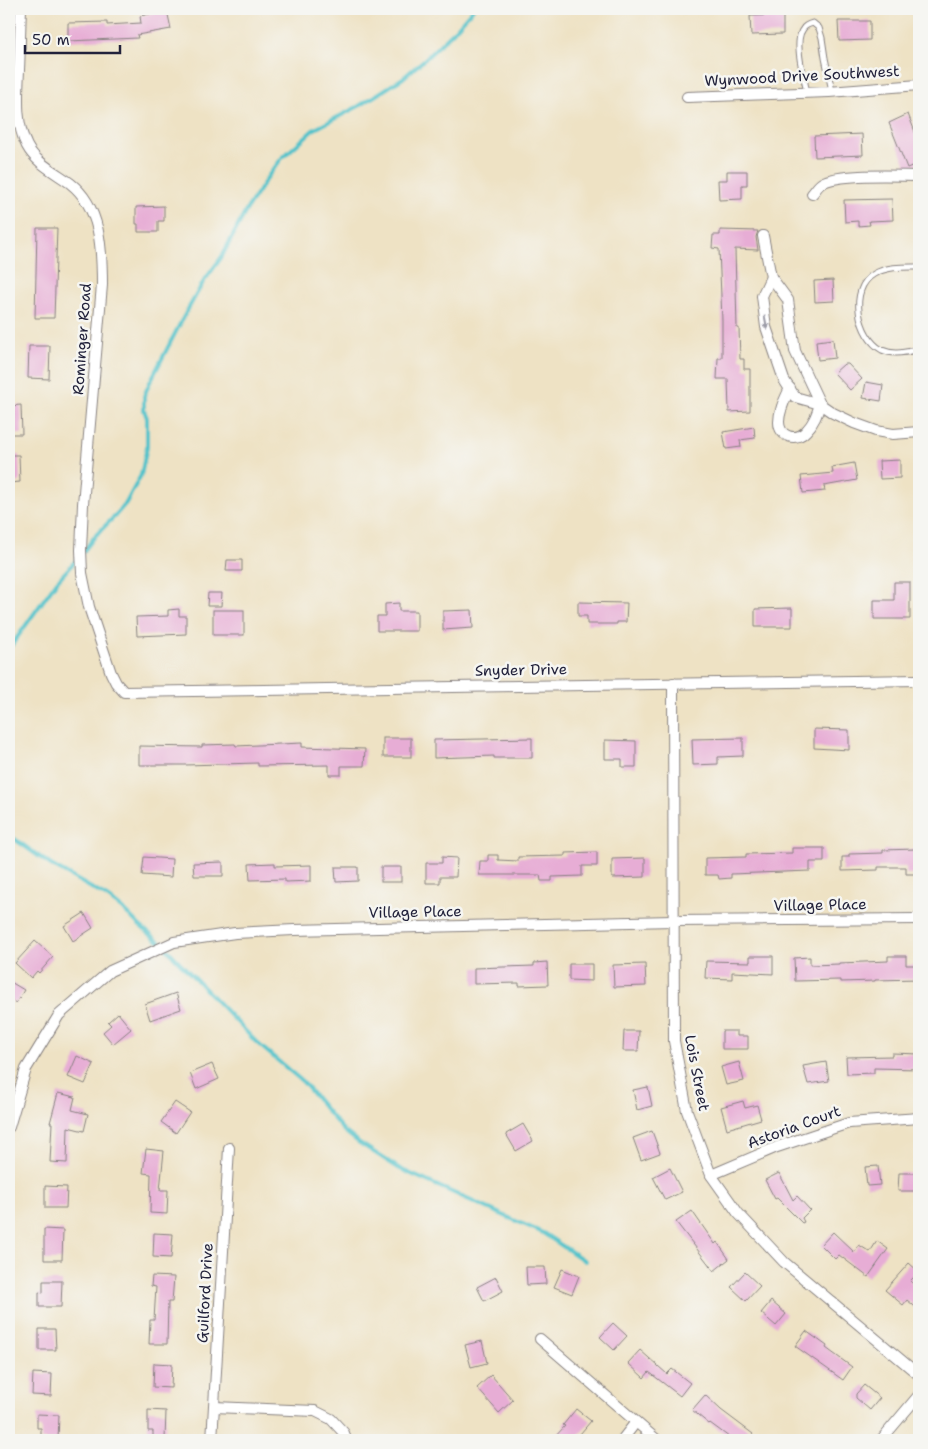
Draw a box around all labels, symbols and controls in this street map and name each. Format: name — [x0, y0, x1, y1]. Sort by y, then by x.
scale bar — [25, 22, 120, 54]
text: 50 m — [32, 30, 70, 50]
street label: Wynwood Drive Southwest — [704, 61, 900, 91]
street label: Rominger Road — [68, 282, 96, 396]
one-way arrow — [762, 316, 770, 331]
street label: Snyder Drive — [475, 659, 567, 681]
street label: Village Place — [773, 894, 867, 916]
street label: Village Place — [368, 901, 462, 923]
street label: Lois Street — [680, 1033, 714, 1113]
street label: Astoria Court — [745, 1101, 843, 1153]
street label: Guilford Drive — [192, 1242, 218, 1344]

